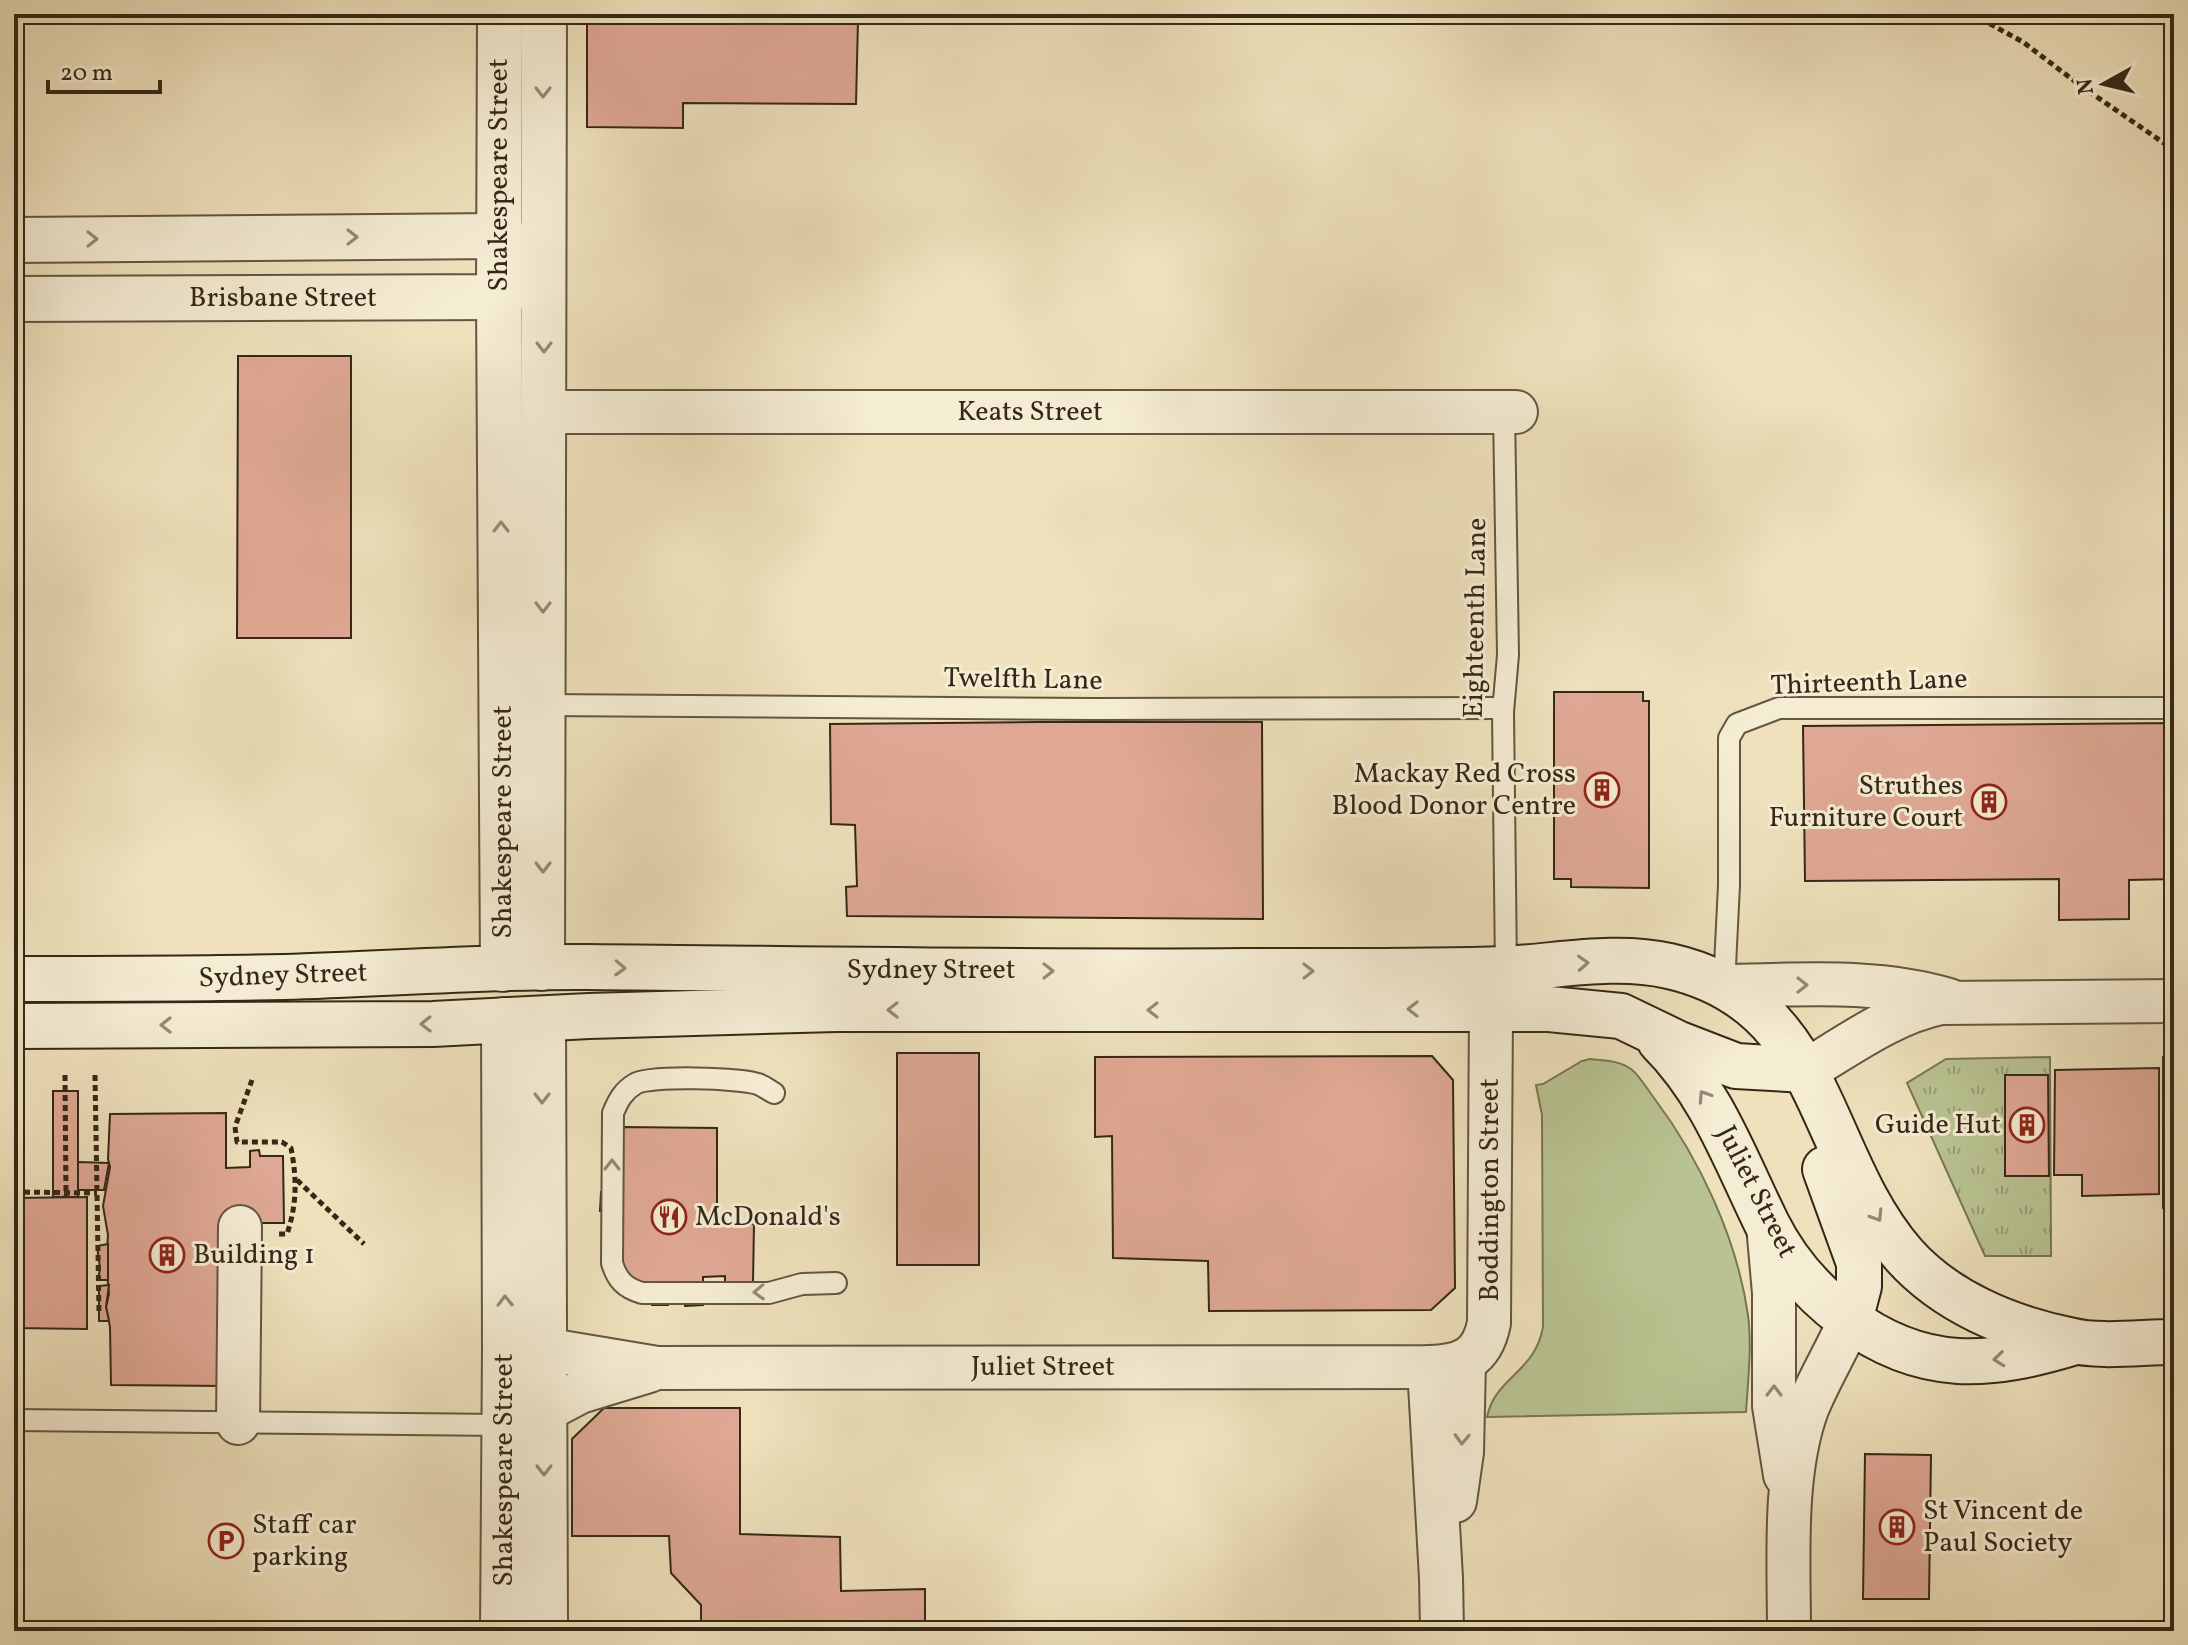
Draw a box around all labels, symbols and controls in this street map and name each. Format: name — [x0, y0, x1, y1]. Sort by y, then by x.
scale bar — [48, 44, 160, 94]
north arrow — [2064, 44, 2144, 124]
text: 20 m — [60, 57, 113, 91]
street label: Shakespeare Street — [480, 58, 519, 292]
text: N — [2070, 76, 2103, 97]
one-way arrow — [534, 86, 552, 99]
one-way arrow — [346, 228, 359, 246]
one-way arrow — [86, 230, 99, 248]
street label: Brisbane Street — [189, 279, 377, 318]
one-way arrow — [535, 341, 553, 354]
street label: Keats Street — [957, 393, 1103, 432]
street label: Eighteenth Lane — [1455, 517, 1497, 719]
one-way arrow — [492, 520, 509, 533]
one-way arrow — [534, 601, 551, 614]
street label: Twelfth Lane — [943, 659, 1103, 701]
street label: Thirteenth Lane — [1770, 660, 1968, 706]
street label: Shakespeare Street — [484, 705, 523, 939]
place label: Mackay Red Cross Blood Donor Centre — [1332, 755, 1576, 826]
place label: Struthes Furniture Court — [1769, 767, 1963, 838]
building icon: Mackay Red Cross Blood Donor Centre — [1583, 771, 1621, 809]
building icon: Struthes Furniture Court — [1970, 783, 2008, 821]
one-way arrow — [534, 861, 552, 874]
street label: Sydney Street — [846, 951, 1016, 990]
street label: Sydney Street — [198, 954, 368, 998]
one-way arrow — [1577, 955, 1590, 972]
one-way arrow — [614, 959, 627, 977]
one-way arrow — [1042, 962, 1055, 980]
one-way arrow — [1302, 962, 1315, 980]
one-way arrow — [1796, 976, 1809, 994]
one-way arrow — [1406, 1000, 1419, 1018]
one-way arrow — [886, 1001, 899, 1019]
one-way arrow — [1146, 1001, 1159, 1019]
one-way arrow — [159, 1016, 172, 1034]
one-way arrow — [419, 1016, 432, 1033]
street label: Boddington Street — [1471, 1078, 1510, 1302]
one-way arrow — [1699, 1091, 1714, 1105]
one-way arrow — [533, 1092, 551, 1105]
place label: Guide Hut — [1875, 1106, 2001, 1145]
building icon: Guide Hut — [2008, 1106, 2046, 1144]
street label: Juliet Street — [1706, 1119, 1806, 1265]
one-way arrow — [603, 1158, 621, 1171]
restaurant icon: McDonald's — [650, 1198, 688, 1236]
place label: McDonald's — [695, 1198, 841, 1237]
one-way arrow — [1867, 1207, 1882, 1222]
building icon: Building 1 — [148, 1236, 186, 1274]
place label: Building 1 — [193, 1236, 315, 1275]
one-way arrow — [752, 1284, 765, 1301]
one-way arrow — [496, 1294, 514, 1307]
street label: Juliet Street — [971, 1348, 1115, 1387]
one-way arrow — [1992, 1351, 2005, 1368]
street label: Shakespeare Street — [485, 1353, 524, 1587]
one-way arrow — [1765, 1384, 1783, 1397]
one-way arrow — [1454, 1433, 1471, 1446]
one-way arrow — [535, 1464, 553, 1477]
place label: St Vincent de Paul Society — [1923, 1492, 2083, 1563]
place label: Staff car parking — [252, 1506, 357, 1577]
building icon: St Vincent de Paul Society — [1878, 1508, 1916, 1546]
parking icon: Staff car parking — [207, 1522, 245, 1560]

